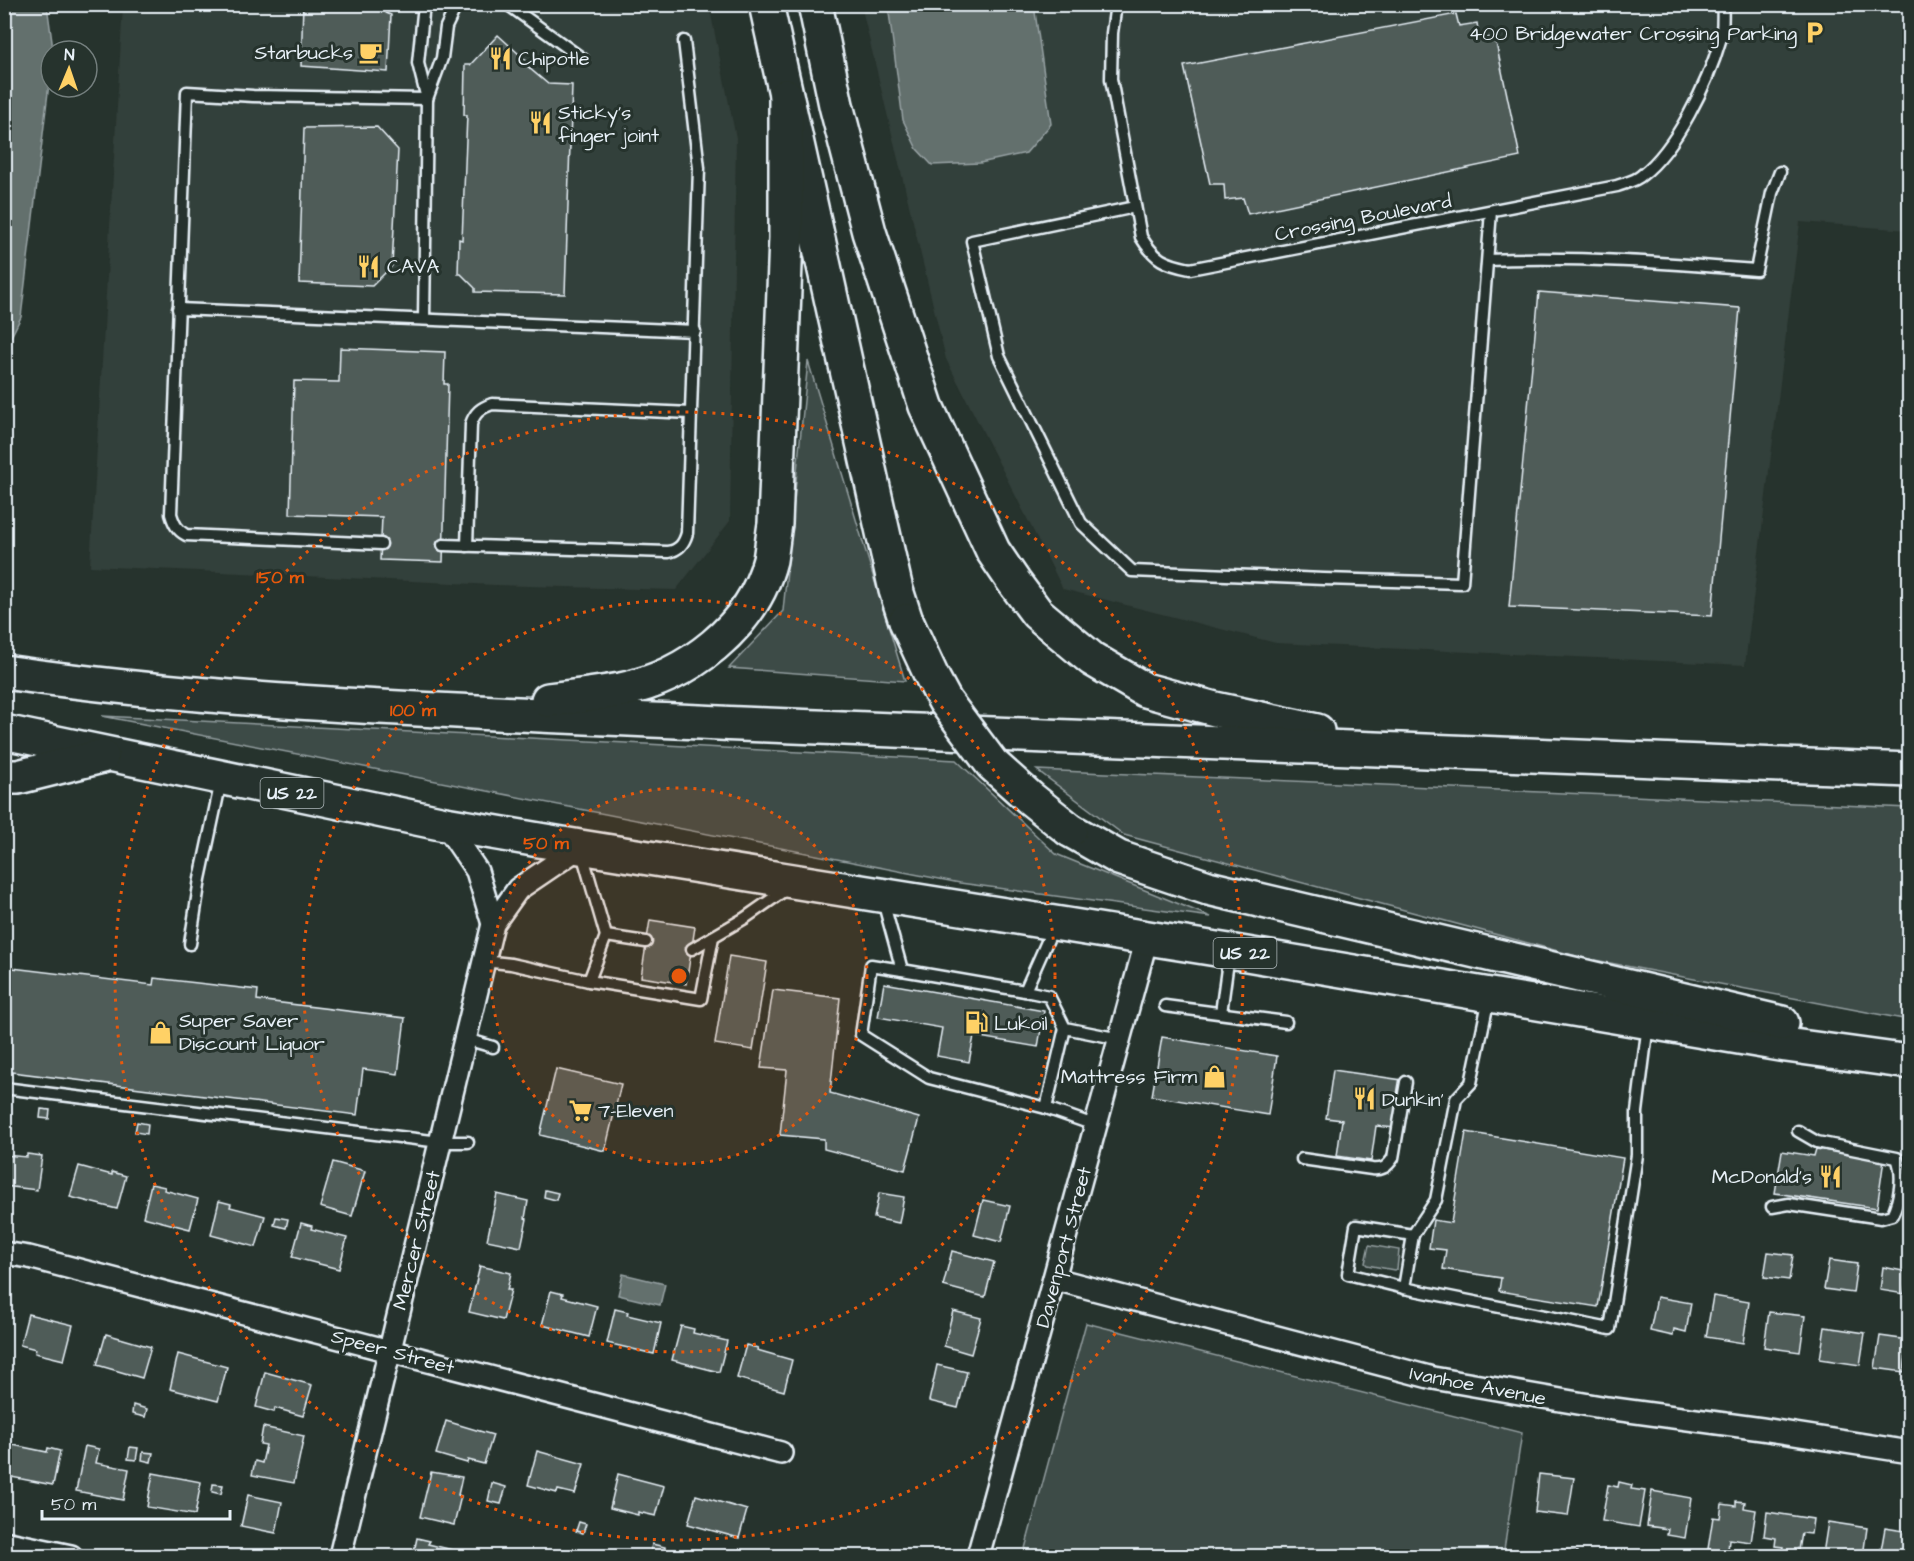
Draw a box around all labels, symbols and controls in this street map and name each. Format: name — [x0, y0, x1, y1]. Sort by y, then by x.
place label: 400 Bridgewater Crossing Parking — [1469, 20, 1797, 49]
parking icon: 400 Bridgewater Crossing Parking — [1802, 20, 1828, 46]
north arrow — [39, 39, 99, 99]
place label: Starbucks — [254, 39, 353, 67]
cafe icon: Starbucks — [358, 39, 384, 65]
text: N — [64, 44, 75, 66]
restaurant icon: Chipotle — [487, 45, 513, 71]
place label: Chipotle — [518, 45, 590, 73]
place label: Sticky's finger joint — [558, 99, 659, 151]
restaurant icon: Sticky's finger joint — [527, 110, 553, 136]
street label: Crossing Boulevard — [1273, 187, 1454, 250]
restaurant icon: CAVA — [356, 253, 382, 279]
place label: CAVA — [387, 253, 440, 281]
text: 150 m — [256, 565, 305, 590]
text: 100 m — [390, 698, 437, 723]
road number: US 22 — [260, 778, 324, 808]
text: 50 m — [523, 831, 570, 856]
road number: US 22 — [1214, 938, 1276, 968]
centre of rings — [669, 966, 689, 986]
place label: Super Saver Discount Liquor — [179, 1007, 325, 1058]
fuel station icon: Lukoil — [963, 1010, 989, 1036]
place label: Lukoil — [994, 1010, 1048, 1038]
shop icon: Super Saver Discount Liquor — [148, 1019, 174, 1045]
place label: Mattress Firm — [1061, 1063, 1197, 1091]
shop icon: Mattress Firm — [1202, 1063, 1228, 1089]
restaurant icon: Dunkin' — [1351, 1086, 1377, 1112]
place label: Dunkin' — [1382, 1086, 1444, 1114]
supermarket icon: 7-Eleven — [567, 1097, 593, 1123]
place label: 7-Eleven — [598, 1097, 674, 1125]
place label: McDonald's — [1712, 1163, 1812, 1191]
restaurant icon: McDonald's — [1817, 1163, 1843, 1189]
street label: Davenport Street — [1029, 1164, 1099, 1331]
street label: Mercer Street — [386, 1168, 448, 1313]
street label: Speer Street — [328, 1322, 457, 1382]
street label: Ivanhoe Avenue — [1407, 1359, 1549, 1413]
scale bar — [42, 1483, 230, 1521]
text: 50 m — [51, 1492, 96, 1517]

